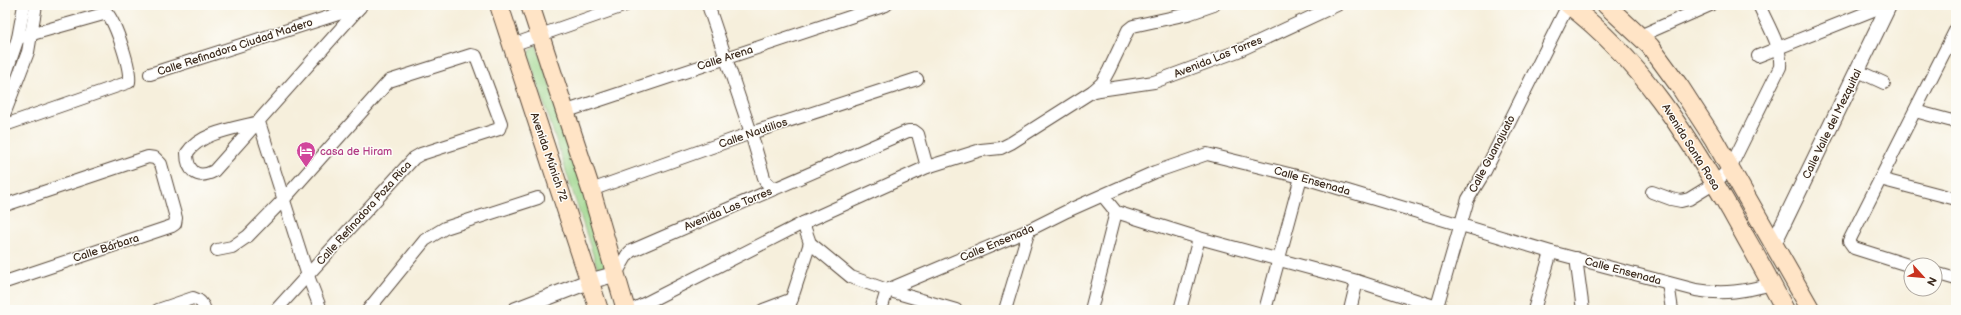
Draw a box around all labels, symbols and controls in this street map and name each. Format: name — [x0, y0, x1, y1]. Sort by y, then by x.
street label: Calle Refinadora Ciudad Madero — [156, 16, 314, 78]
street label: Avenida Las Torres — [1172, 33, 1265, 81]
street label: Calle Arena — [696, 43, 754, 73]
street label: Calle Valle del Mezquital — [1800, 67, 1864, 181]
street label: Avenida Santa Rosa — [1659, 101, 1723, 193]
street label: Avenida Múnich 72 — [528, 111, 570, 204]
street label: Calle Guanajuato — [1466, 113, 1518, 195]
street label: Calle Nautilios — [717, 115, 790, 151]
hotel icon: casa de Hiram — [295, 140, 317, 168]
place label: casa de Hiram — [320, 145, 392, 158]
street label: Calle Refinadora Poza Rica — [314, 158, 414, 268]
street label: Calle Ensenada — [1272, 164, 1352, 198]
street label: Avenida Las Torres — [682, 184, 774, 233]
street label: Calle Ensenada — [958, 222, 1036, 264]
street label: Calle Bárbara — [71, 231, 141, 265]
street label: Calle Ensenada — [1583, 255, 1663, 287]
north arrow — [1903, 257, 1943, 297]
text: N — [1924, 275, 1939, 288]

